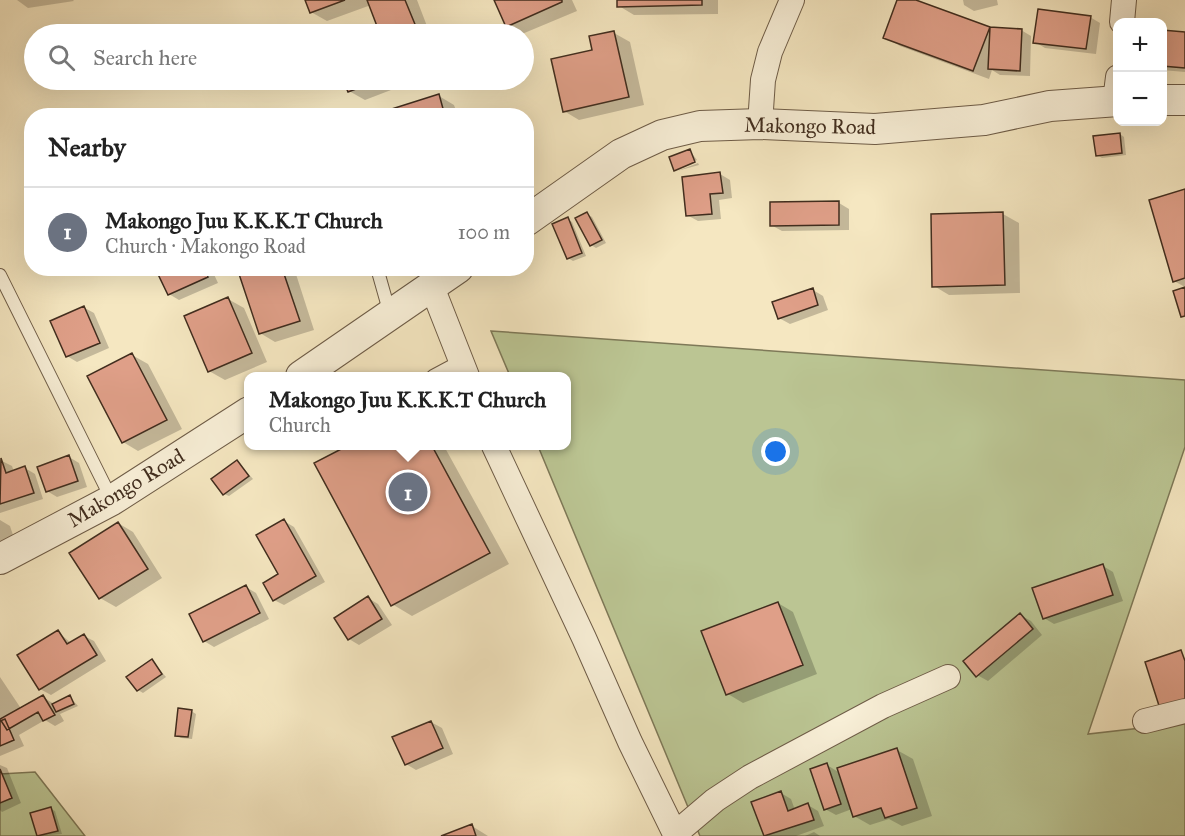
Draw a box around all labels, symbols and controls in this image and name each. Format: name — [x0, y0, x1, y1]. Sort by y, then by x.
map controls — [1113, 18, 1167, 126]
button: + — [1113, 18, 1167, 72]
search box — [24, 24, 534, 90]
icon: search — [45, 41, 78, 74]
text: Search here — [93, 44, 197, 71]
button: − — [1113, 72, 1167, 126]
street label: Makongo Road — [744, 112, 877, 140]
text: Nearby — [48, 131, 126, 163]
text: Makongo Juu K.K.K.T Church — [105, 207, 383, 234]
text: 1 — [64, 220, 71, 244]
text: 100 m — [458, 220, 510, 244]
text: Church · Makongo Road — [105, 234, 306, 258]
popup — [244, 372, 571, 450]
text: Makongo Juu K.K.K.T Church — [269, 386, 546, 413]
text: Church — [269, 413, 331, 437]
your location — [761, 437, 790, 466]
street label: Makongo Road — [63, 443, 190, 533]
pin: 1 — [388, 470, 428, 514]

